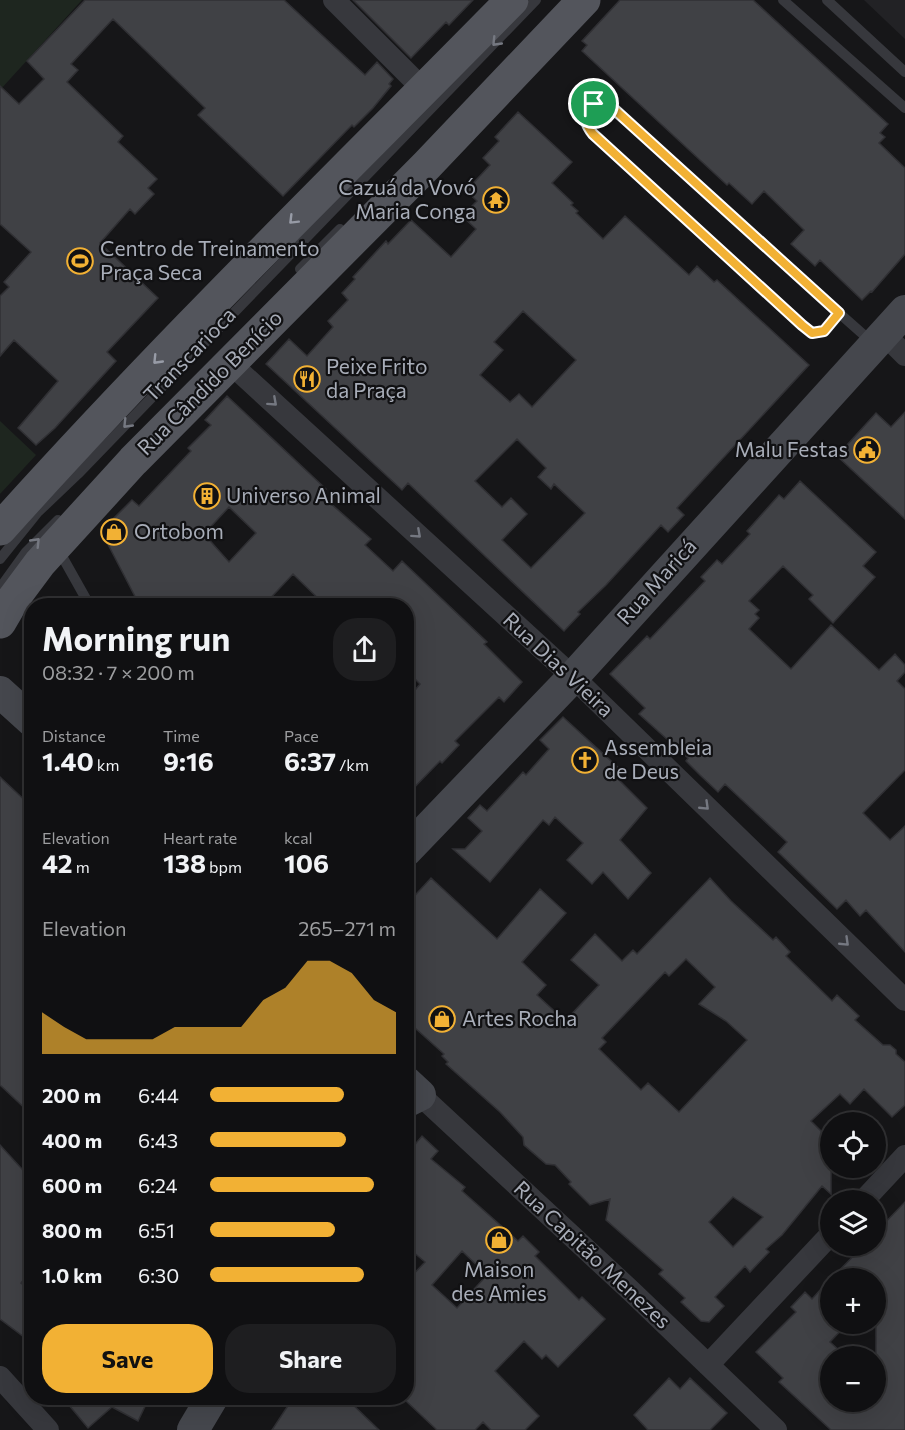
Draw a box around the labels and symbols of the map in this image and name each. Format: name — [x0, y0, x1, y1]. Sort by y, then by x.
one-way arrow — [492, 36, 503, 46]
pin — [568, 78, 619, 129]
place label: Cazuá da Vovó Maria Conga — [338, 174, 476, 223]
temple icon: Cazuá da Vovó Maria Conga — [481, 185, 511, 215]
one-way arrow — [290, 212, 301, 223]
place label: Centro de Treinamento Praça Seca — [100, 235, 320, 284]
sports icon: Centro de Treinamento Praça Seca — [65, 246, 95, 276]
street label: Transcarioca — [138, 302, 240, 406]
street label: Rua Cândido Benício — [131, 304, 287, 460]
one-way arrow — [154, 352, 165, 363]
place label: Peixe Frito da Praça — [326, 353, 428, 402]
restaurant icon: Peixe Frito da Praça — [292, 364, 322, 394]
one-way arrow — [266, 395, 277, 406]
one-way arrow — [123, 416, 134, 427]
public building icon: Malu Festas — [852, 435, 882, 465]
place label: Malu Festas — [735, 436, 848, 461]
building icon: Universo Animal — [192, 481, 222, 511]
place label: Universo Animal — [226, 482, 381, 507]
shop icon: Ortobom — [99, 517, 129, 547]
place label: Ortobom — [134, 518, 224, 543]
one-way arrow — [410, 527, 421, 538]
street label: Rua Maricá — [611, 533, 701, 629]
one-way arrow — [29, 539, 40, 549]
street label: Rua Dias Vieira — [499, 606, 619, 721]
place label: Assembleia de Deus — [604, 734, 712, 783]
church icon: Assembleia de Deus — [570, 745, 600, 775]
one-way arrow — [698, 798, 709, 809]
one-way arrow — [837, 934, 848, 945]
shop icon: Artes Rocha — [427, 1004, 457, 1034]
place label: Artes Rocha — [462, 1005, 577, 1030]
street label: Rua Capitão Menezes — [509, 1175, 677, 1333]
shop icon: Maison des Amies — [484, 1225, 514, 1255]
place label: Maison des Amies — [451, 1256, 547, 1305]

